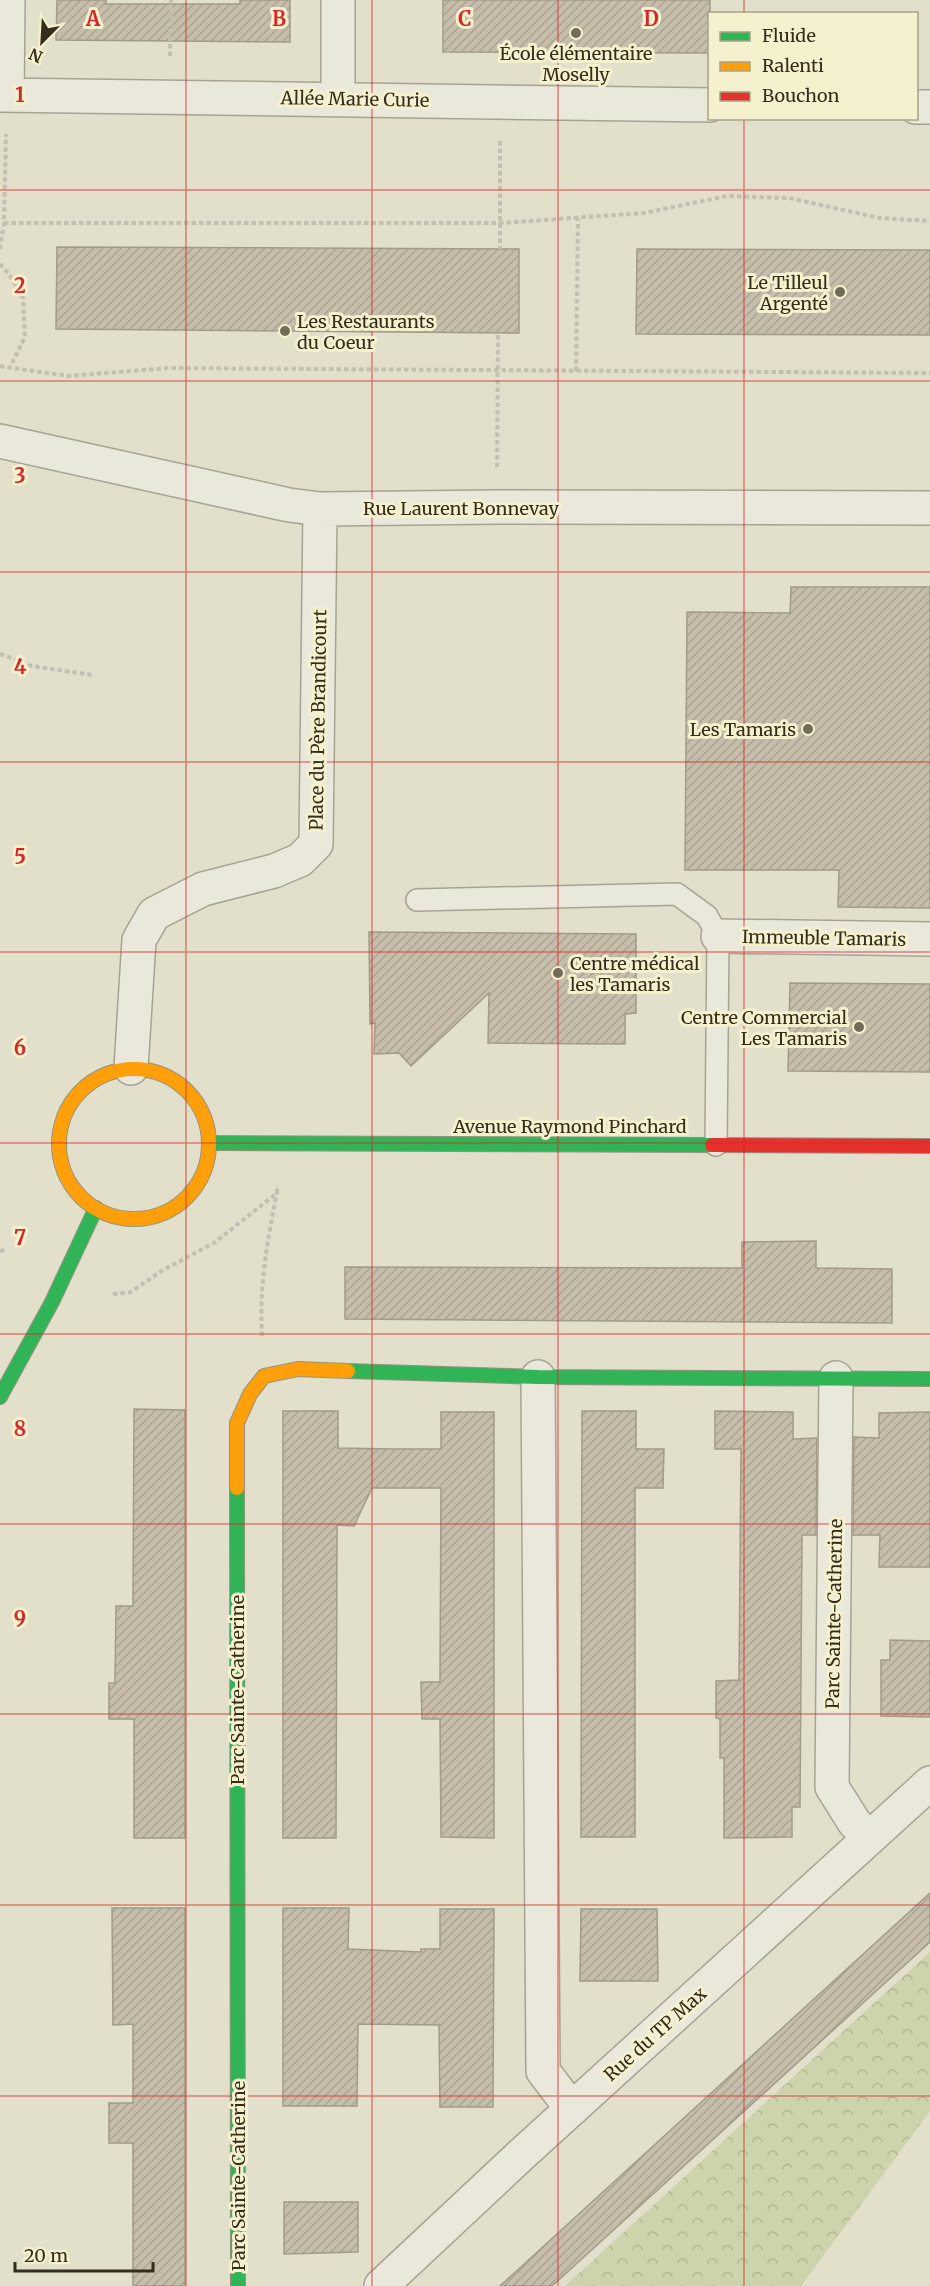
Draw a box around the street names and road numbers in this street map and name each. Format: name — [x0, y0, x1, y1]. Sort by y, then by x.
street label: Allée Marie Curie — [280, 86, 429, 112]
street label: Rue Laurent Bonnevay — [363, 497, 559, 520]
street label: Place du Père Brandicourt — [305, 609, 331, 831]
street label: Immeuble Tamaris — [742, 925, 907, 951]
street label: Avenue Raymond Pinchard — [452, 1115, 687, 1138]
street label: Parc Sainte-Catherine — [821, 1519, 847, 1709]
street label: Parc Sainte-Catherine — [226, 1595, 249, 1785]
street label: Rue du TP Max — [599, 1982, 711, 2086]
street label: Parc Sainte-Catherine — [227, 2081, 250, 2271]

